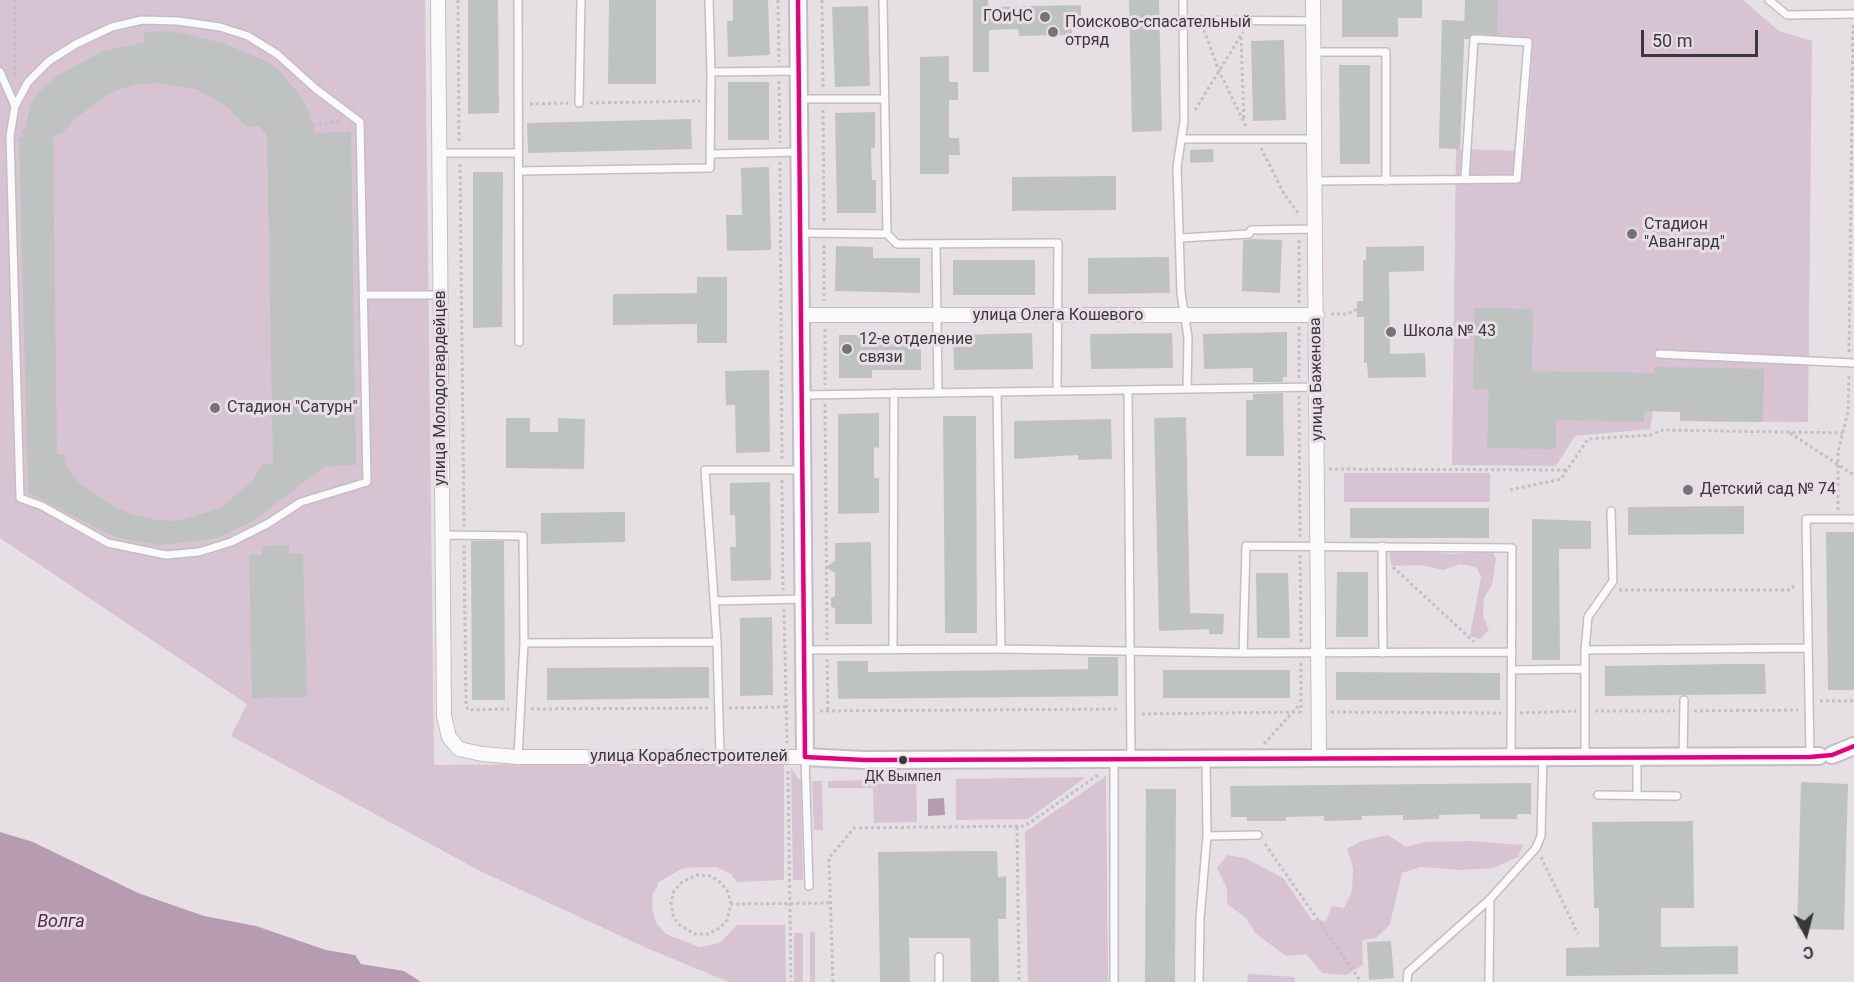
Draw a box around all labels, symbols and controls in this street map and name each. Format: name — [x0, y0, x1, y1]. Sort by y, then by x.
place label: ГОиЧС — [983, 7, 1033, 27]
marker: ГОиЧС — [1038, 10, 1052, 24]
place label: Поисково-спасательный отряд — [1065, 13, 1251, 51]
scale bar — [1644, 18, 1761, 56]
marker: Поисково-спасательный отряд — [1046, 25, 1060, 39]
text: 50 m — [1652, 30, 1692, 51]
place label: Стадион "Авангард" — [1644, 215, 1725, 253]
marker: Стадион "Авангард" — [1625, 227, 1639, 241]
street label: улица Молодогвардейцев — [431, 290, 451, 486]
street label: улица Олега Кошевого — [973, 306, 1143, 326]
street label: улица Баженова — [1306, 317, 1328, 441]
place label: Школа № 43 — [1403, 322, 1496, 342]
marker: Школа № 43 — [1384, 325, 1398, 339]
place label: 12-е отделение связи — [859, 330, 973, 368]
marker: 12-е отделение связи — [840, 342, 854, 356]
place label: Стадион "Сатурн" — [227, 398, 358, 418]
marker: Стадион "Сатурн" — [208, 401, 222, 415]
place label: Детский сад № 74 — [1700, 480, 1836, 500]
marker: Детский сад № 74 — [1681, 483, 1695, 497]
street label: улица Кораблестроителей — [590, 747, 788, 767]
marker: ДК Вымпел — [897, 754, 909, 766]
place label: ДК Вымпел — [865, 769, 941, 785]
north arrow — [1776, 904, 1836, 964]
water label: Волга — [37, 911, 85, 933]
text: С — [1802, 942, 1815, 962]

